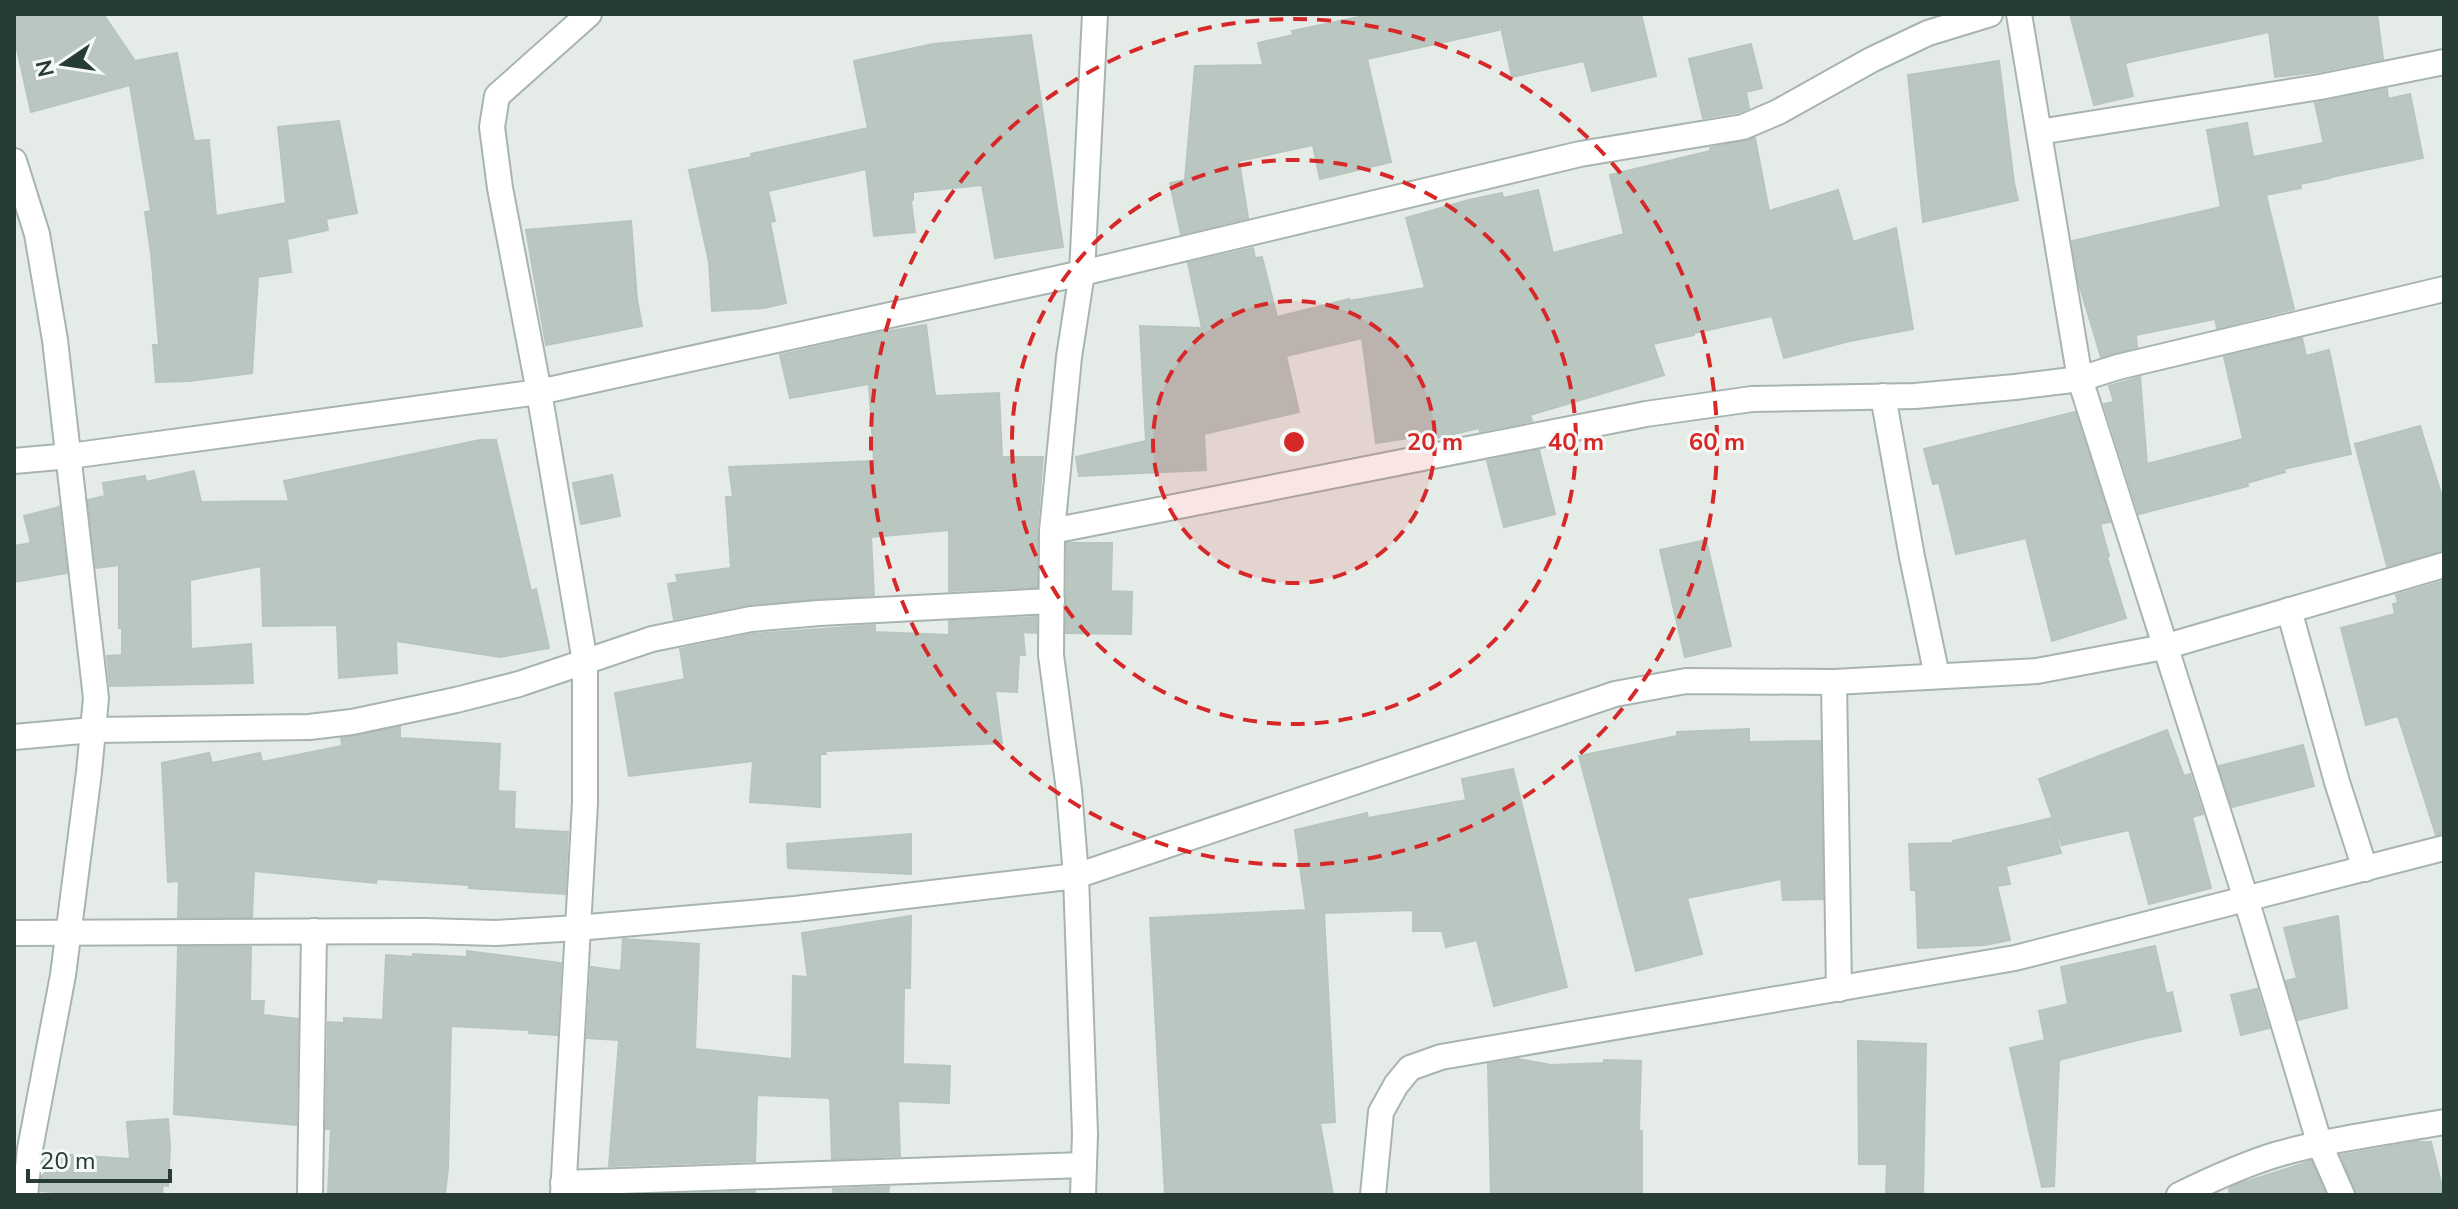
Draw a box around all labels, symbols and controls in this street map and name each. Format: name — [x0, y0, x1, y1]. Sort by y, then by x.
north arrow — [24, 24, 104, 104]
text: N — [29, 57, 62, 80]
text: 20 m — [1407, 426, 1463, 458]
text: 40 m — [1548, 426, 1604, 458]
text: 60 m — [1689, 426, 1745, 458]
centre of rings — [1280, 428, 1308, 456]
scale bar — [28, 1133, 170, 1183]
text: 20 m — [40, 1145, 96, 1177]

